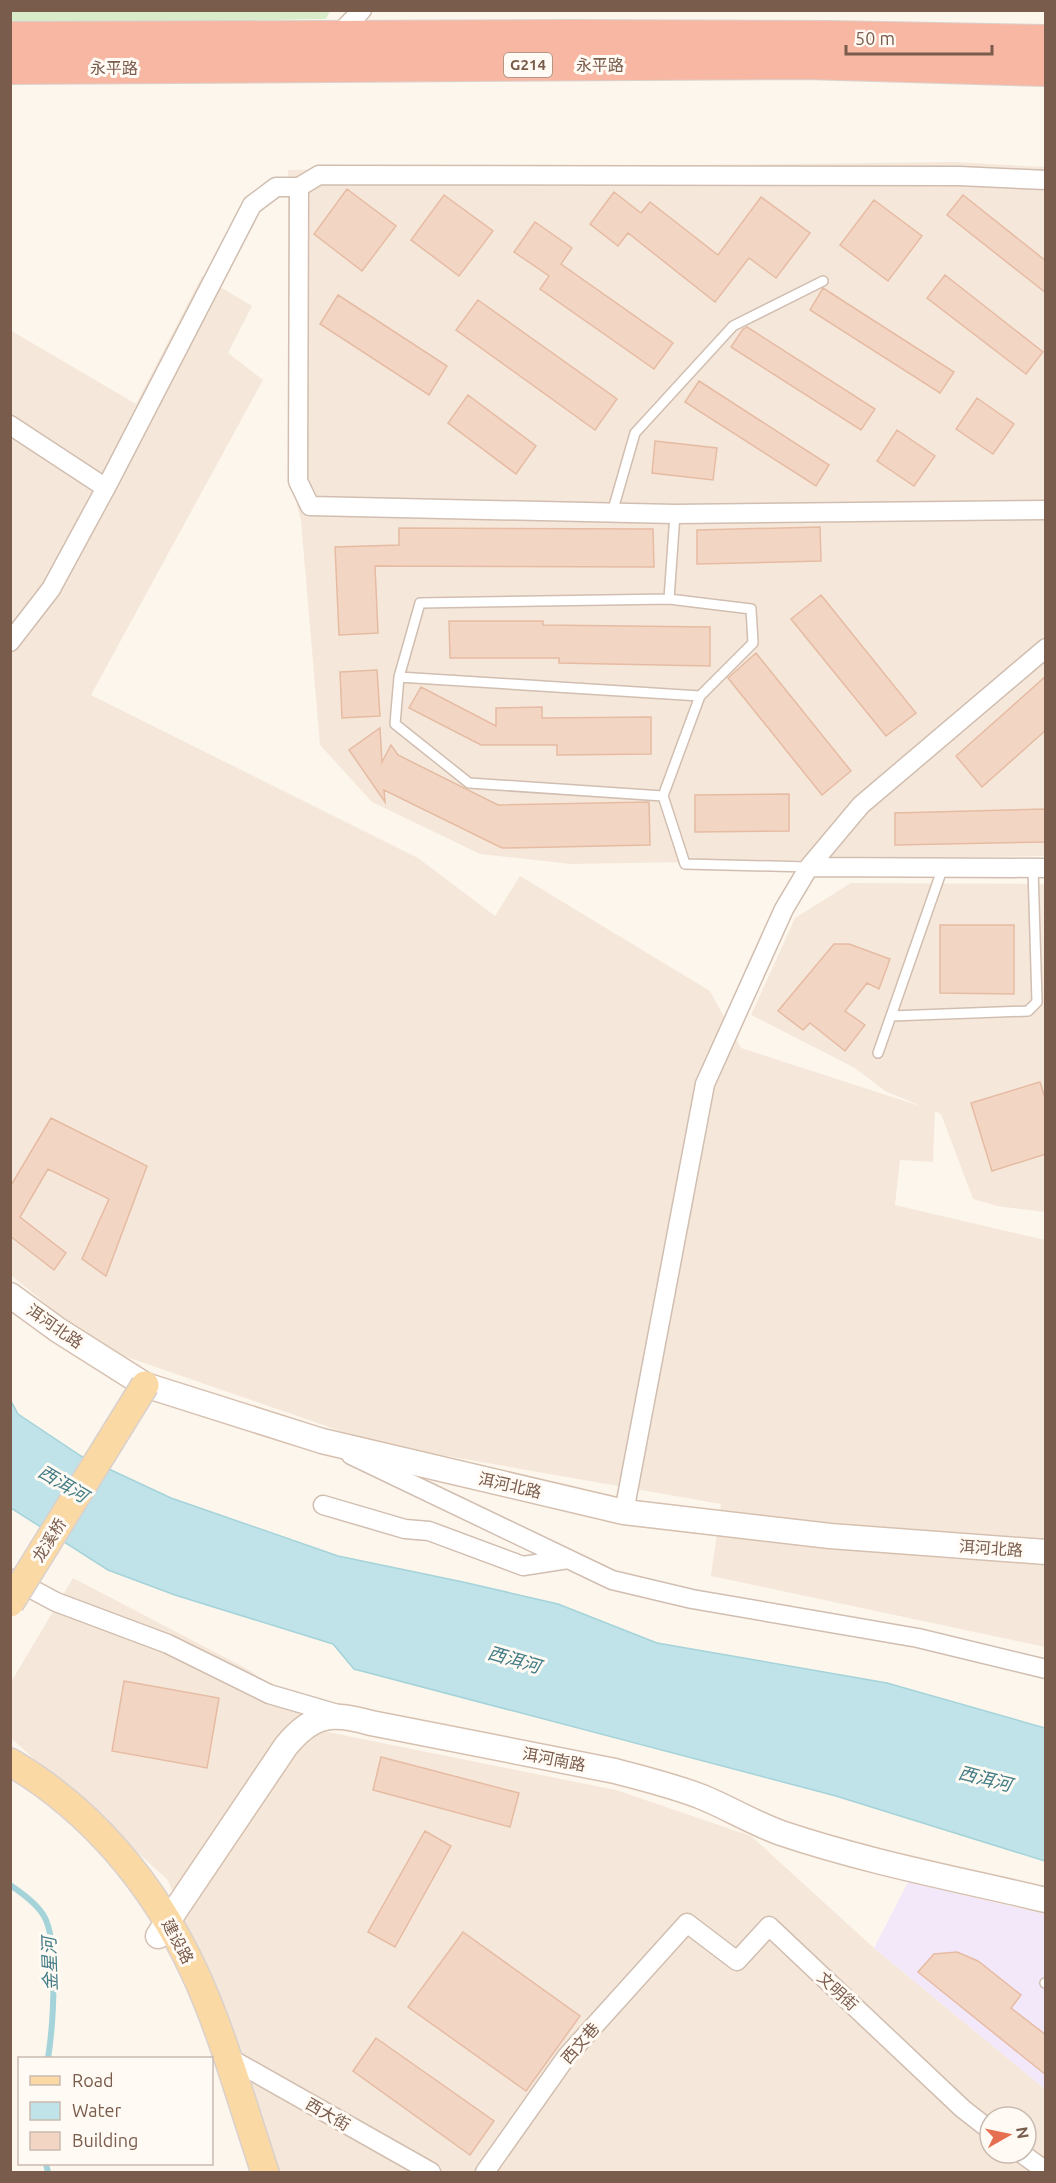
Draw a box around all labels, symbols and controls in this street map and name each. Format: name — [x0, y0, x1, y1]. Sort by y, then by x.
scale bar — [846, 18, 992, 56]
text: 50 m — [855, 28, 895, 48]
road number: G214 — [504, 53, 552, 77]
street label: 永平路 — [576, 56, 624, 74]
street label: 永平路 — [90, 59, 138, 77]
street label: 洱河北路 — [24, 1300, 86, 1352]
water label: 西洱河 — [35, 1461, 94, 1507]
street label: 洱河北路 — [477, 1469, 543, 1501]
street label: 龙溪桥 — [29, 1515, 69, 1565]
street label: 洱河北路 — [958, 1537, 1024, 1559]
water label: 西洱河 — [486, 1642, 546, 1677]
street label: 洱河南路 — [521, 1744, 587, 1774]
water label: 西洱河 — [957, 1762, 1017, 1795]
street label: 建设路 — [159, 1916, 197, 1966]
water label: 金星河 — [38, 1934, 60, 1991]
street label: 文明街 — [814, 1968, 862, 2014]
street label: 西文巷 — [557, 2019, 603, 2067]
legend — [18, 2057, 213, 2165]
text: Road — [72, 2070, 114, 2090]
street label: 西大街 — [303, 2094, 353, 2134]
text: Water — [72, 2100, 122, 2120]
north arrow — [978, 2105, 1038, 2165]
text: N — [1013, 2125, 1033, 2140]
text: Building — [72, 2130, 138, 2150]

